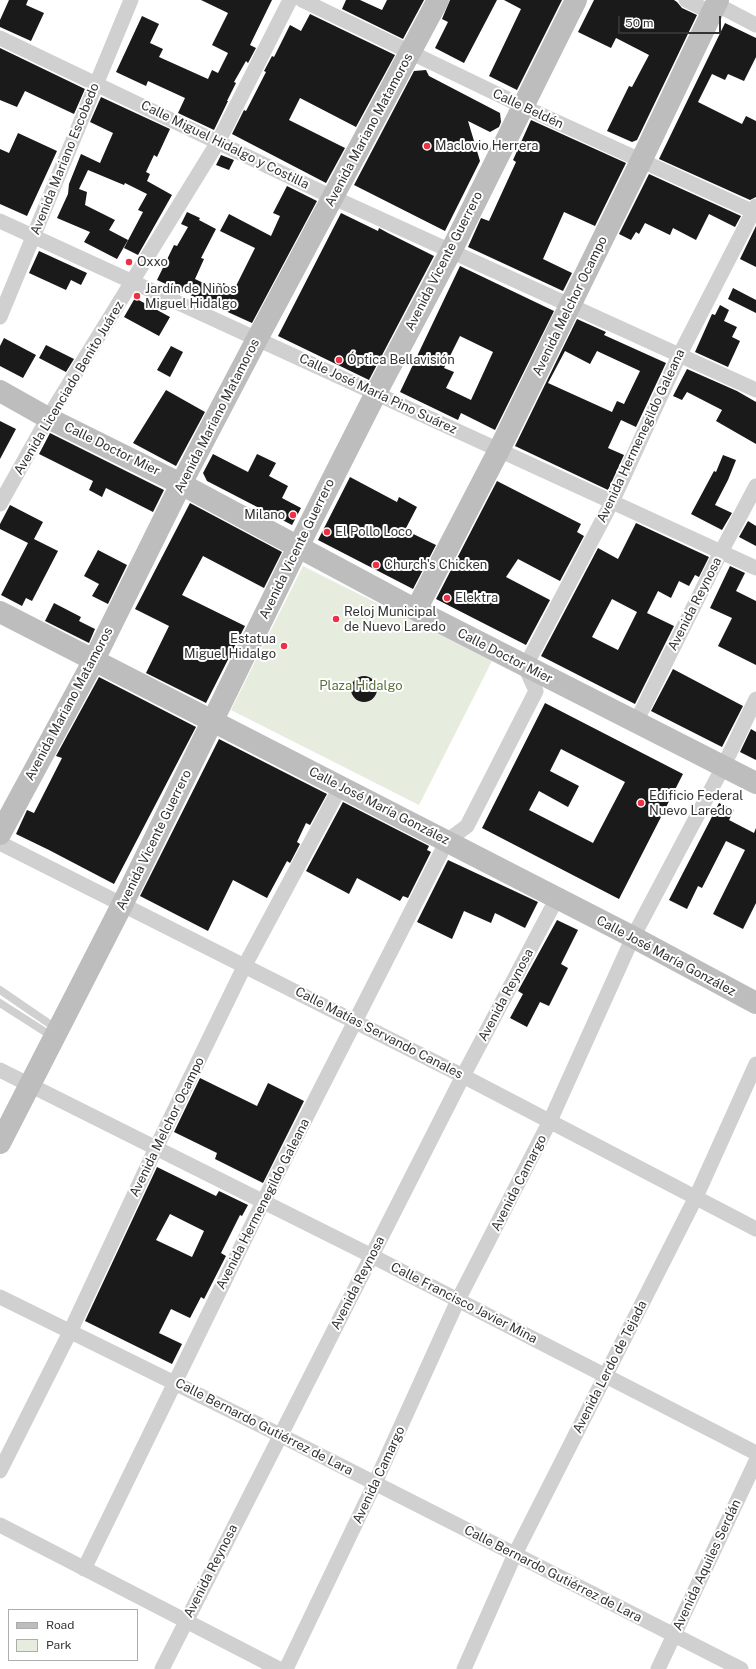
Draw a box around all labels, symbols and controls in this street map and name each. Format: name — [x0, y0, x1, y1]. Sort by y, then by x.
scale bar — [620, 8, 723, 34]
text: 50 m — [625, 16, 653, 30]
street label: Avenida Mariano Matamoros — [322, 51, 416, 209]
street label: Avenida Mariano Escobedo — [27, 81, 103, 237]
street label: Calle Beldén — [490, 86, 566, 132]
street label: Calle Miguel Hidalgo y Costilla — [138, 97, 312, 193]
place label: Maclovio Herrera — [435, 138, 538, 154]
marker: Maclovio Herrera — [422, 141, 432, 151]
street label: Avenida Vicente Guerrero — [402, 189, 486, 333]
street label: Avenida Melchor Ocampo — [529, 234, 611, 378]
place label: Oxxo — [137, 254, 168, 270]
marker: Oxxo — [124, 257, 134, 267]
place label: Jardín de Niños Miguel Hidalgo — [145, 281, 237, 312]
marker: Jardín de Niños Miguel Hidalgo — [132, 291, 142, 301]
street label: Avenida Licenciado Benito Juárez — [11, 298, 127, 478]
street label: Avenida Mariano Matamoros — [171, 336, 263, 496]
street label: Avenida Hermenegildo Galeana — [594, 347, 688, 525]
street label: Calle José María Pino Suárez — [297, 351, 459, 437]
place label: Óptica Bellavisión — [347, 352, 455, 368]
marker: Óptica Bellavisión — [334, 355, 344, 365]
street label: Calle Doctor Mier — [62, 419, 162, 479]
street label: Avenida Vicente Guerrero — [256, 476, 338, 622]
place label: Milano — [244, 507, 285, 523]
marker: Milano — [288, 510, 298, 520]
place label: El Pollo Loco — [335, 524, 412, 540]
marker: El Pollo Loco — [322, 527, 332, 537]
street label: Avenida Reynosa — [665, 555, 725, 653]
place label: Church's Chicken — [384, 557, 487, 573]
marker: Church's Chicken — [371, 560, 381, 570]
place label: Elektra — [455, 590, 498, 606]
marker: Elektra — [442, 593, 452, 603]
place label: Reloj Municipal de Nuevo Laredo — [344, 604, 446, 635]
marker: Reloj Municipal de Nuevo Laredo — [331, 614, 341, 624]
street label: Avenida Mariano Matamoros — [22, 625, 116, 783]
street label: Calle Doctor Mier — [455, 625, 555, 687]
place label: Estatua Miguel Hidalgo — [184, 631, 276, 662]
marker: Estatua Miguel Hidalgo — [279, 641, 289, 651]
park label: Plaza Hidalgo — [319, 678, 403, 694]
street label: Calle José María González — [306, 764, 452, 848]
street label: Avenida Vicente Guerrero — [113, 767, 195, 913]
place label: Edificio Federal Nuevo Laredo — [649, 788, 743, 819]
marker: Edificio Federal Nuevo Laredo — [636, 798, 646, 808]
street label: Calle José María González — [594, 913, 738, 999]
street label: Avenida Reynosa — [475, 946, 537, 1044]
street label: Calle Matías Servando Canales — [292, 984, 466, 1082]
street label: Avenida Melchor Ocampo — [126, 1055, 208, 1199]
street label: Avenida Hermenegildo Galeana — [213, 1116, 313, 1292]
street label: Avenida Camargo — [488, 1132, 550, 1234]
street label: Avenida Reynosa — [328, 1234, 388, 1332]
street label: Calle Francisco Javier Mina — [388, 1259, 540, 1347]
street label: Avenida Lerdo de Tejada — [570, 1298, 650, 1436]
street label: Calle Bernardo Gutiérrez de Lara — [173, 1375, 355, 1479]
street label: Avenida Camargo — [350, 1424, 408, 1526]
street label: Avenida Aquiles Serdán — [670, 1497, 744, 1633]
street label: Avenida Reynosa — [181, 1522, 241, 1620]
street label: Calle Bernardo Gutiérrez de Lara — [462, 1522, 644, 1626]
legend — [8, 1609, 138, 1661]
text: Road — [46, 1618, 74, 1632]
text: Park — [46, 1638, 72, 1652]

